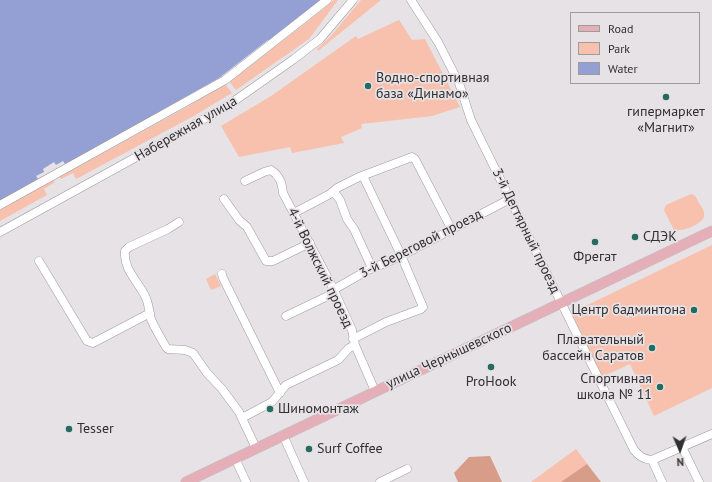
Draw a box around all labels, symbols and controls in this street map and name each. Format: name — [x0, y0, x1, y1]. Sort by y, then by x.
legend — [570, 12, 700, 84]
text: Road — [608, 21, 633, 36]
text: Park — [608, 41, 630, 56]
text: Water — [608, 61, 638, 76]
place label: Водно-спортивная база «Динамо» — [376, 70, 489, 102]
marker: Водно-спортивная база «Динамо» — [363, 81, 373, 91]
marker: гипермаркет «Магнит» — [661, 92, 671, 102]
street label: Набережная улица — [132, 93, 240, 165]
place label: гипермаркет «Магнит» — [627, 104, 705, 136]
street label: 3-й Дегтярный проезд — [488, 166, 564, 296]
street label: 4-й Волжский проезд — [284, 205, 356, 331]
street label: 3-й Береговой проезд — [357, 206, 485, 282]
place label: СДЭК — [643, 229, 677, 245]
marker: СДЭК — [630, 232, 640, 242]
marker: Фрегат — [590, 237, 600, 247]
place label: Фрегат — [573, 249, 617, 265]
place label: Центр бадминтона — [572, 302, 686, 318]
marker: Центр бадминтона — [689, 305, 699, 315]
street label: улица Чернышевского — [384, 320, 514, 392]
place label: Плавательный бассейн Саратов — [542, 332, 644, 364]
marker: Плавательный бассейн Саратов — [647, 343, 657, 353]
marker: ProHook — [486, 362, 496, 372]
place label: Спортивная школа № 11 — [577, 371, 652, 404]
place label: ProHook — [466, 374, 516, 390]
marker: Спортивная школа № 11 — [655, 382, 665, 392]
place label: Шиномонтаж — [278, 401, 359, 417]
marker: Шиномонтаж — [265, 404, 275, 414]
place label: Tesser — [77, 421, 114, 437]
marker: Tesser — [64, 424, 74, 434]
north arrow — [660, 430, 700, 470]
place label: Surf Coffee — [317, 441, 383, 457]
marker: Surf Coffee — [304, 444, 314, 454]
text: N — [677, 455, 684, 469]

